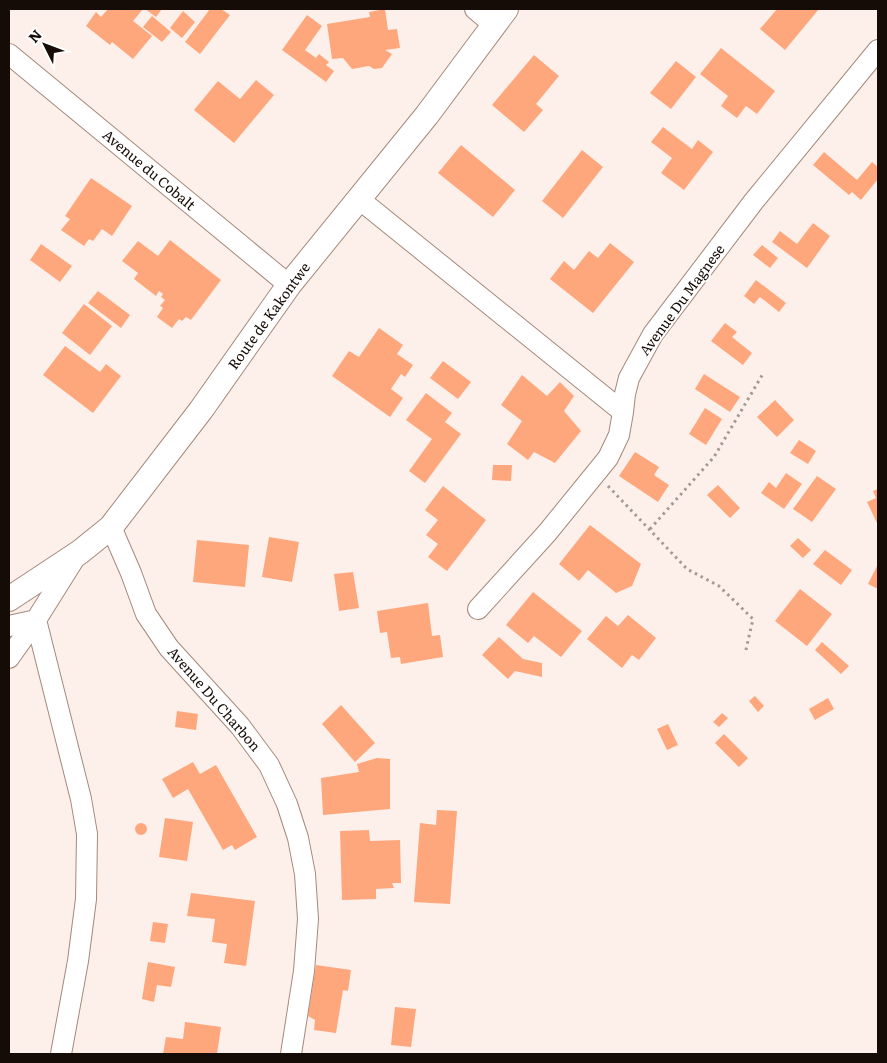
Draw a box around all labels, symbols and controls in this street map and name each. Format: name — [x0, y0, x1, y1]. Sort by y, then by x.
north arrow — [20, 20, 70, 70]
text: N — [23, 24, 46, 47]
street label: Avenue du Cobalt — [99, 124, 201, 214]
street label: Avenue Du Magnese — [634, 240, 728, 359]
street label: Route de Kakontwe — [222, 258, 314, 373]
street label: Avenue Du Charbon — [164, 642, 266, 755]

